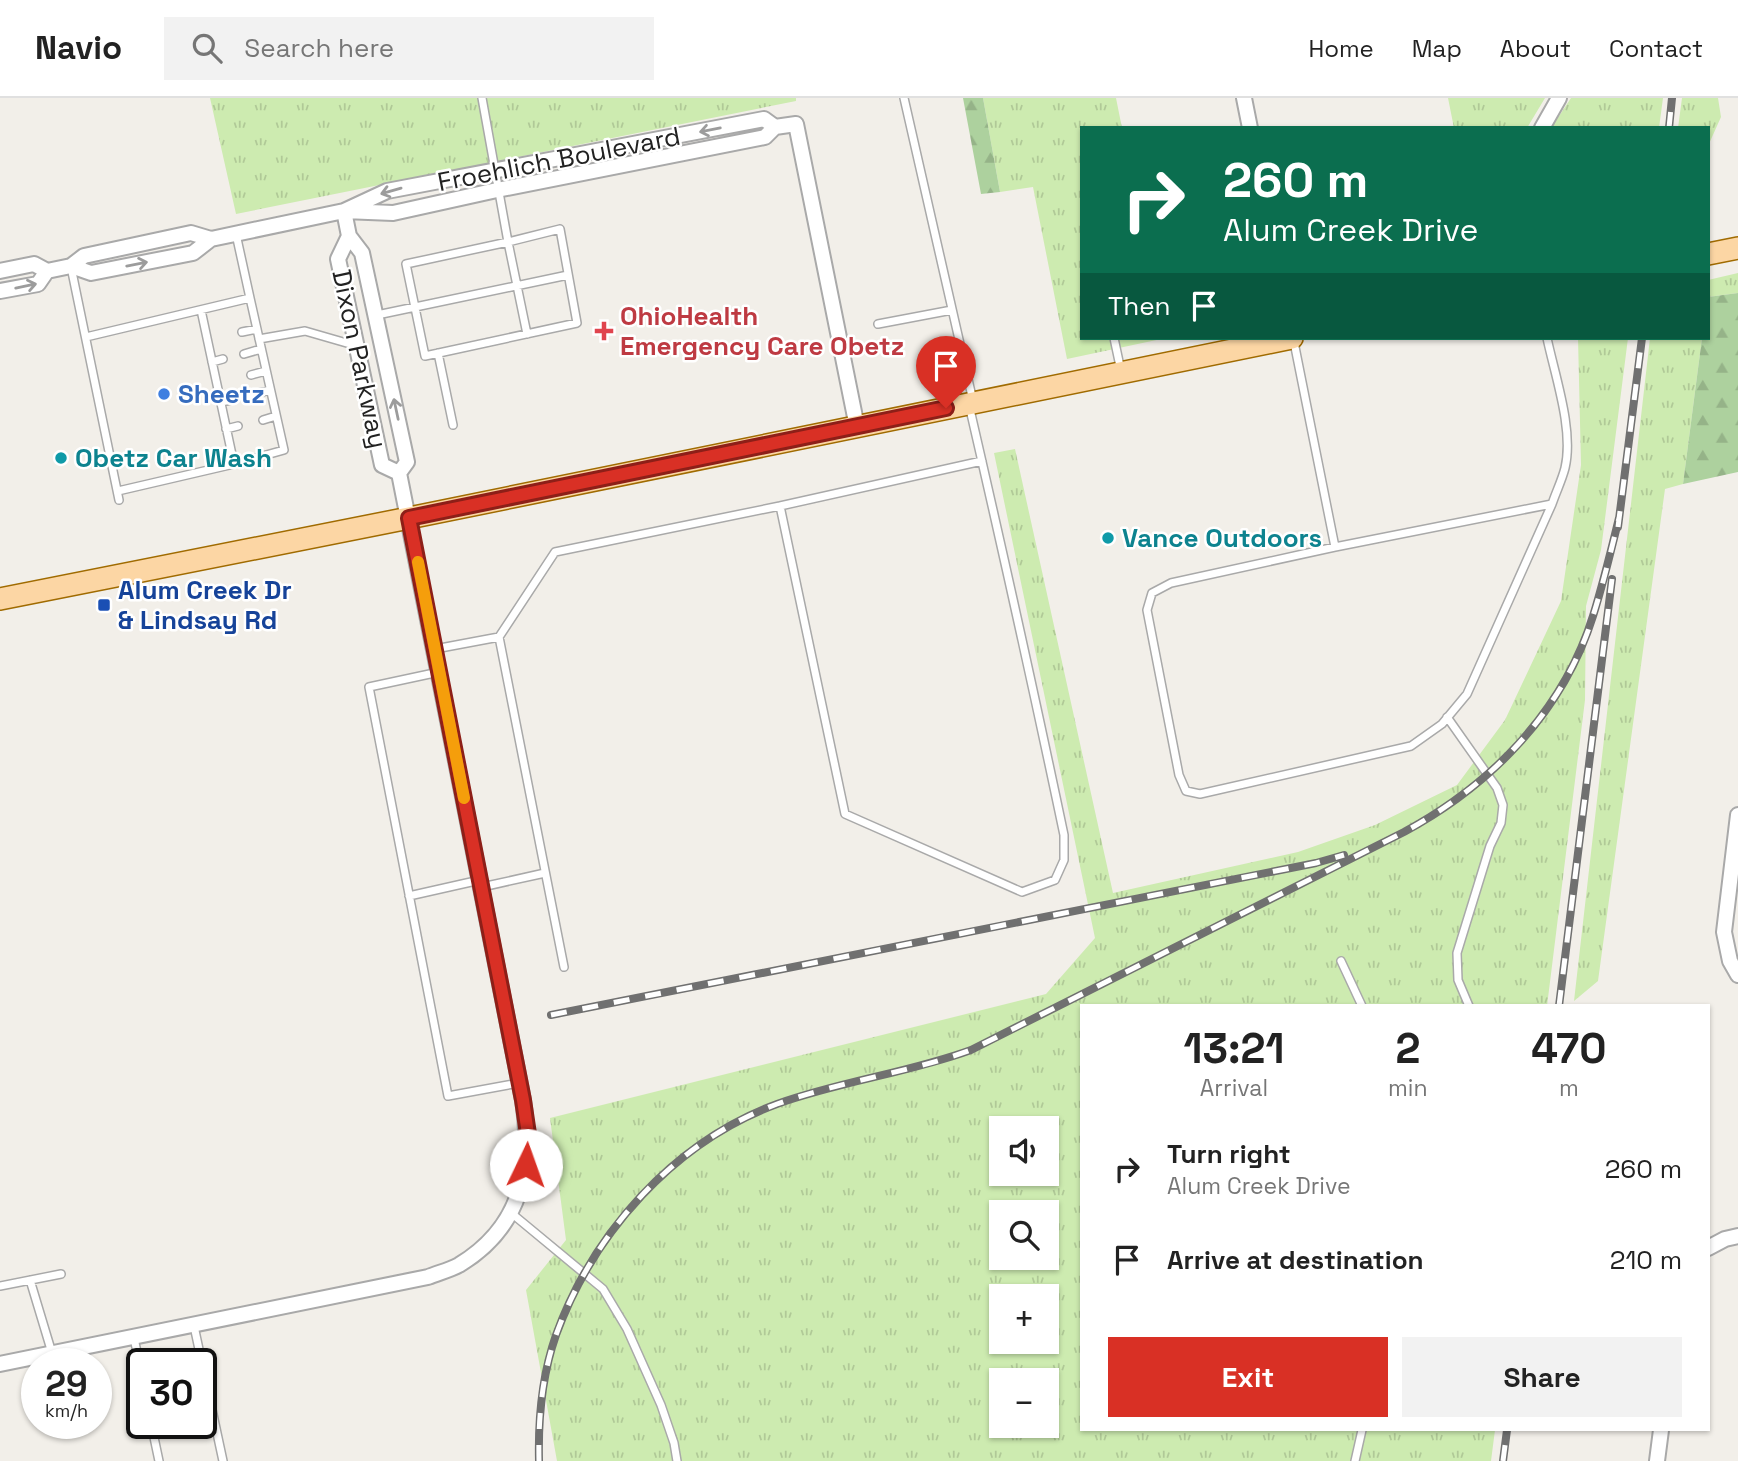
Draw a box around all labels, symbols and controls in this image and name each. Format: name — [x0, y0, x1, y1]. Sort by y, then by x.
search box — [164, 17, 654, 80]
text: Navio — [35, 27, 122, 69]
icon: search — [188, 29, 226, 67]
text: Search here — [244, 31, 394, 65]
text: Home — [1308, 33, 1374, 64]
text: Map — [1412, 33, 1462, 64]
text: About — [1500, 33, 1571, 64]
text: Contact — [1609, 33, 1703, 64]
street label: Froehlich Boulevard — [435, 119, 683, 199]
one-way arrow — [699, 123, 722, 137]
text: 260 m — [1223, 149, 1368, 211]
icon: right — [1108, 154, 1199, 245]
one-way arrow — [380, 186, 402, 199]
text: Alum Creek Drive — [1223, 210, 1478, 250]
one-way arrow — [125, 257, 148, 271]
street label: Dixon Parkway — [324, 266, 396, 452]
one-way arrow — [15, 278, 37, 291]
icon: arrive — [1185, 287, 1223, 325]
text: Then — [1108, 289, 1171, 323]
place label: OhioHealth Emergency Care Obetz — [620, 299, 904, 363]
marker: OhioHealth Emergency Care Obetz — [594, 321, 614, 341]
pin — [916, 336, 976, 408]
icon: arrive — [927, 347, 965, 385]
place label: Sheetz — [178, 377, 265, 411]
marker: Sheetz — [156, 386, 172, 402]
one-way arrow — [389, 398, 403, 421]
place label: Obetz Car Wash — [75, 441, 272, 475]
marker: Obetz Car Wash — [53, 450, 69, 466]
place label: Vance Outdoors — [1122, 521, 1322, 555]
marker: Vance Outdoors — [1100, 530, 1116, 546]
place label: Alum Creek Dr & Lindsay Rd — [118, 573, 292, 637]
marker: Alum Creek Dr & Lindsay Rd — [96, 597, 112, 613]
text: 13:21 — [1184, 1022, 1285, 1075]
text: 2 — [1395, 1022, 1420, 1075]
text: 470 — [1531, 1022, 1606, 1075]
text: Arrival — [1200, 1073, 1268, 1103]
text: min — [1388, 1073, 1428, 1103]
text: m — [1559, 1073, 1579, 1103]
map controls — [989, 1116, 1059, 1438]
button: sound — [989, 1116, 1059, 1186]
position arrow — [489, 1128, 563, 1202]
text: Turn right — [1167, 1137, 1291, 1171]
icon: right — [1108, 1150, 1146, 1188]
text: 260 m — [1605, 1152, 1682, 1186]
text: Alum Creek Drive — [1167, 1171, 1351, 1201]
button: search — [989, 1200, 1059, 1270]
icon: arrive — [1108, 1241, 1146, 1279]
text: Arrive at destination — [1167, 1243, 1424, 1277]
text: 210 m — [1610, 1243, 1682, 1277]
button: + — [989, 1284, 1059, 1354]
button: Exit — [1108, 1337, 1388, 1417]
button: Share — [1402, 1337, 1682, 1417]
speed limit sign: 30 — [126, 1348, 217, 1439]
text: 29 — [45, 1362, 88, 1406]
button: − — [989, 1368, 1059, 1438]
text: km/h — [45, 1399, 88, 1422]

